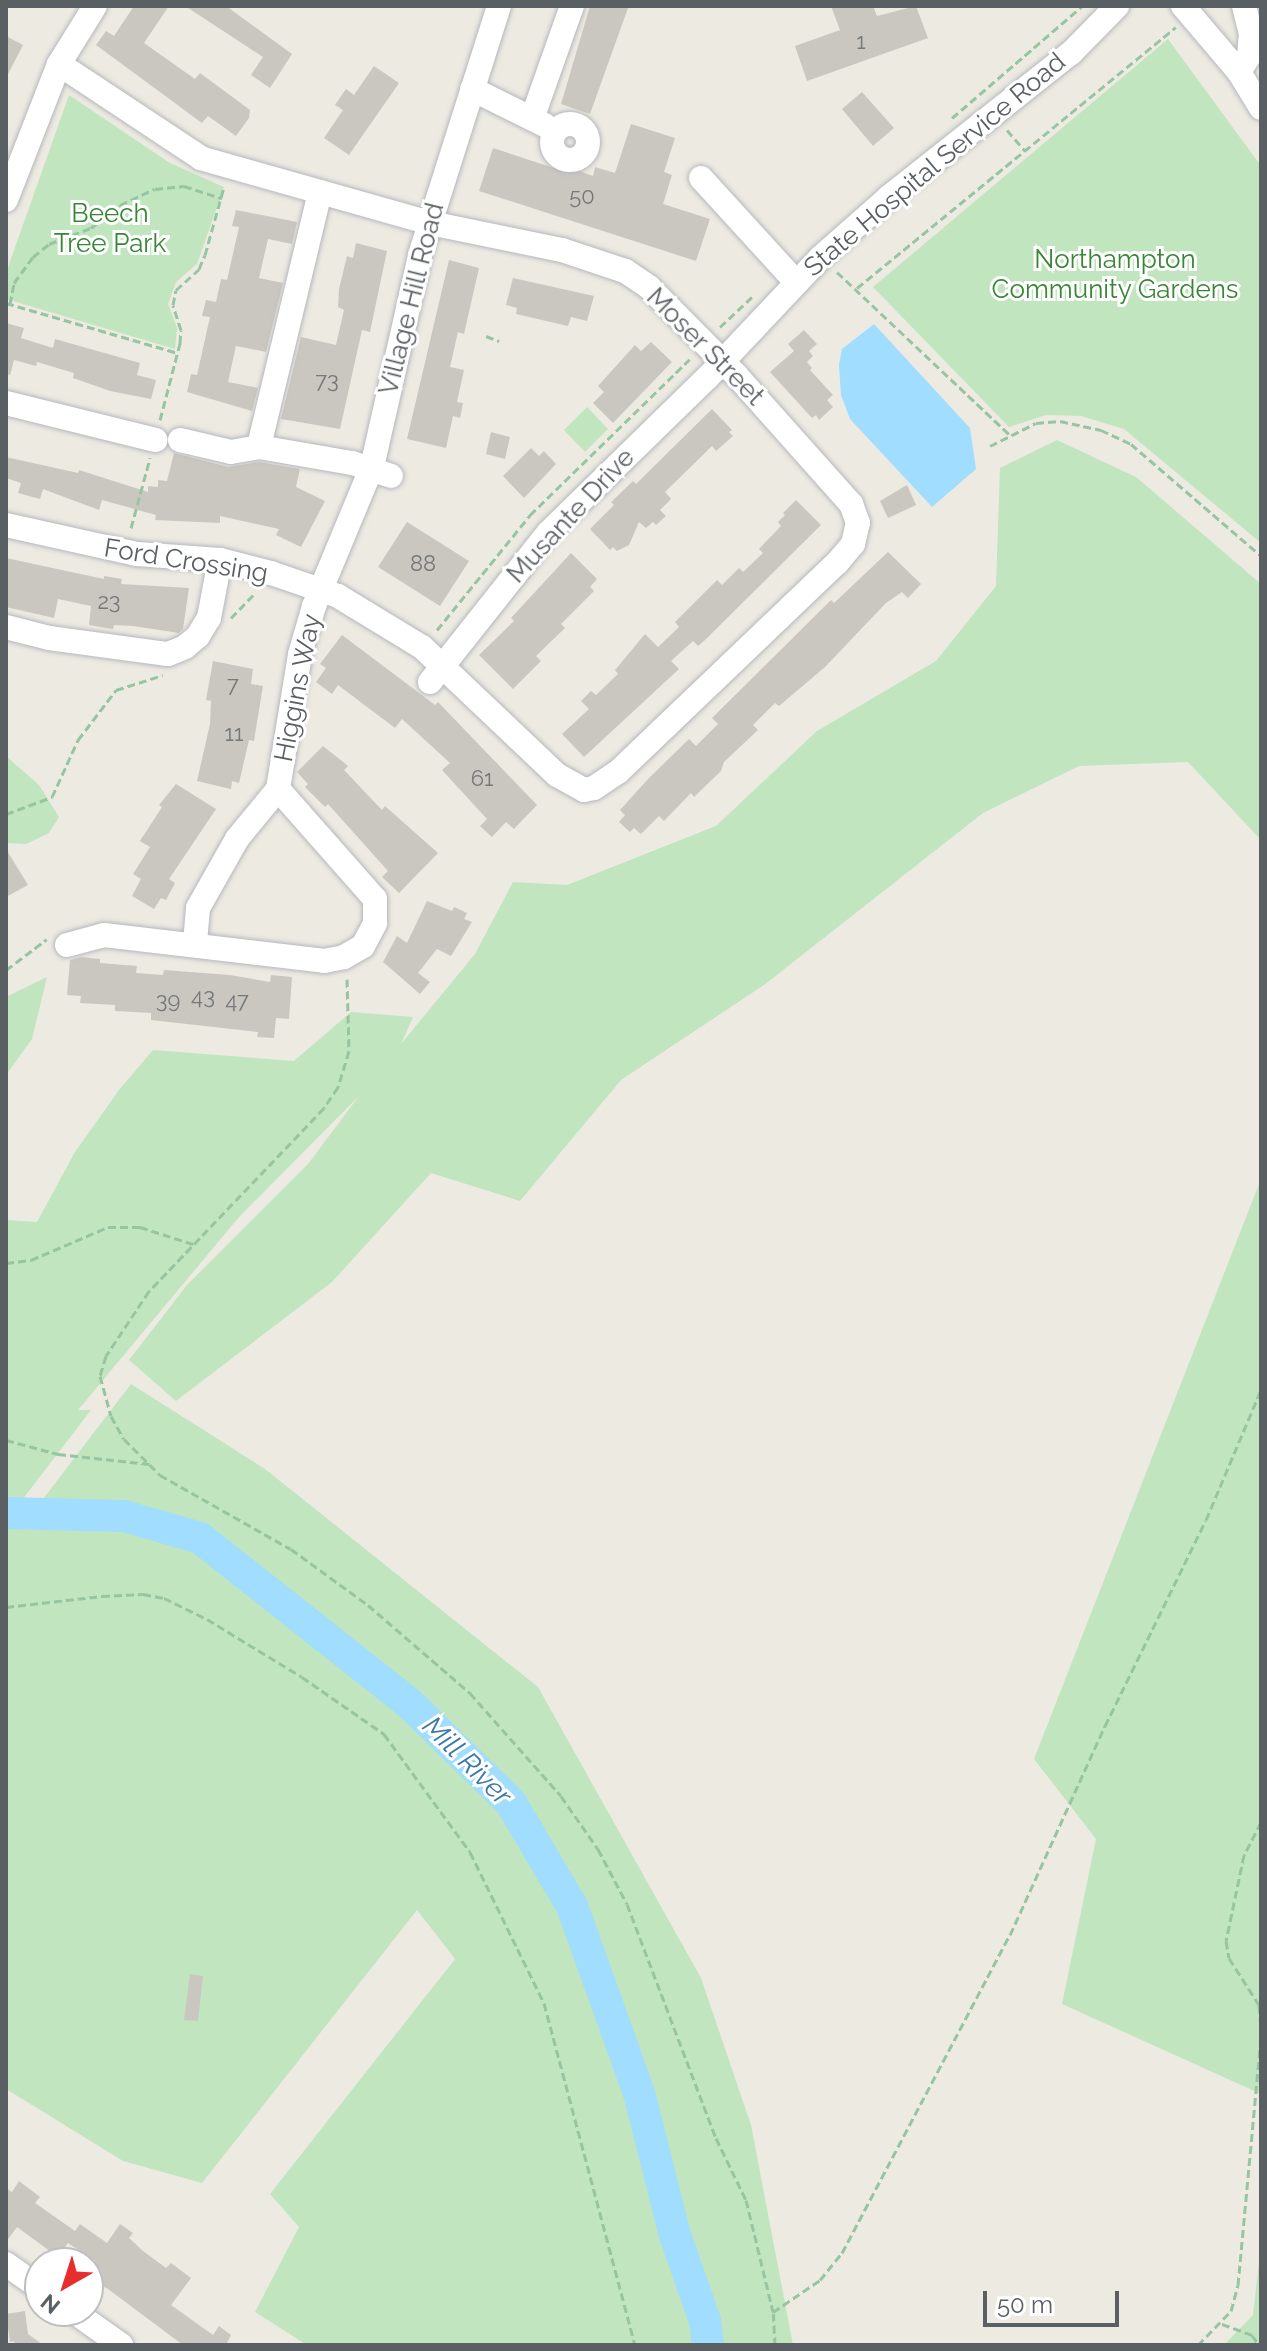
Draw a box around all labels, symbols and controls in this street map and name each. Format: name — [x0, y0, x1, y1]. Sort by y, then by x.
house number: 1 — [856, 29, 866, 55]
street label: State Hospital Service Road — [798, 46, 1072, 284]
house number: 50 — [569, 184, 595, 210]
park label: Beech Tree Park — [54, 198, 166, 260]
street label: Village Hill Road — [373, 199, 451, 399]
park label: Northampton Community Gardens — [991, 244, 1239, 306]
street label: Moser Street — [640, 282, 770, 412]
house number: 73 — [315, 368, 339, 394]
street label: Musante Drive — [501, 442, 641, 590]
street label: Ford Crossing — [102, 533, 270, 589]
house number: 88 — [410, 551, 436, 577]
house number: 23 — [97, 589, 121, 615]
street label: Higgins Way — [268, 611, 328, 765]
house number: 7 — [227, 672, 239, 698]
house number: 11 — [225, 721, 243, 747]
house number: 61 — [471, 766, 493, 792]
house number: 43 — [191, 984, 215, 1010]
house number: 39 — [156, 988, 180, 1014]
house number: 47 — [225, 988, 249, 1014]
water label: Mill River — [415, 1709, 519, 1813]
north arrow — [24, 2247, 104, 2327]
scale bar — [987, 2275, 1123, 2325]
text: N — [35, 2289, 65, 2319]
text: 50 m — [997, 2290, 1053, 2319]

